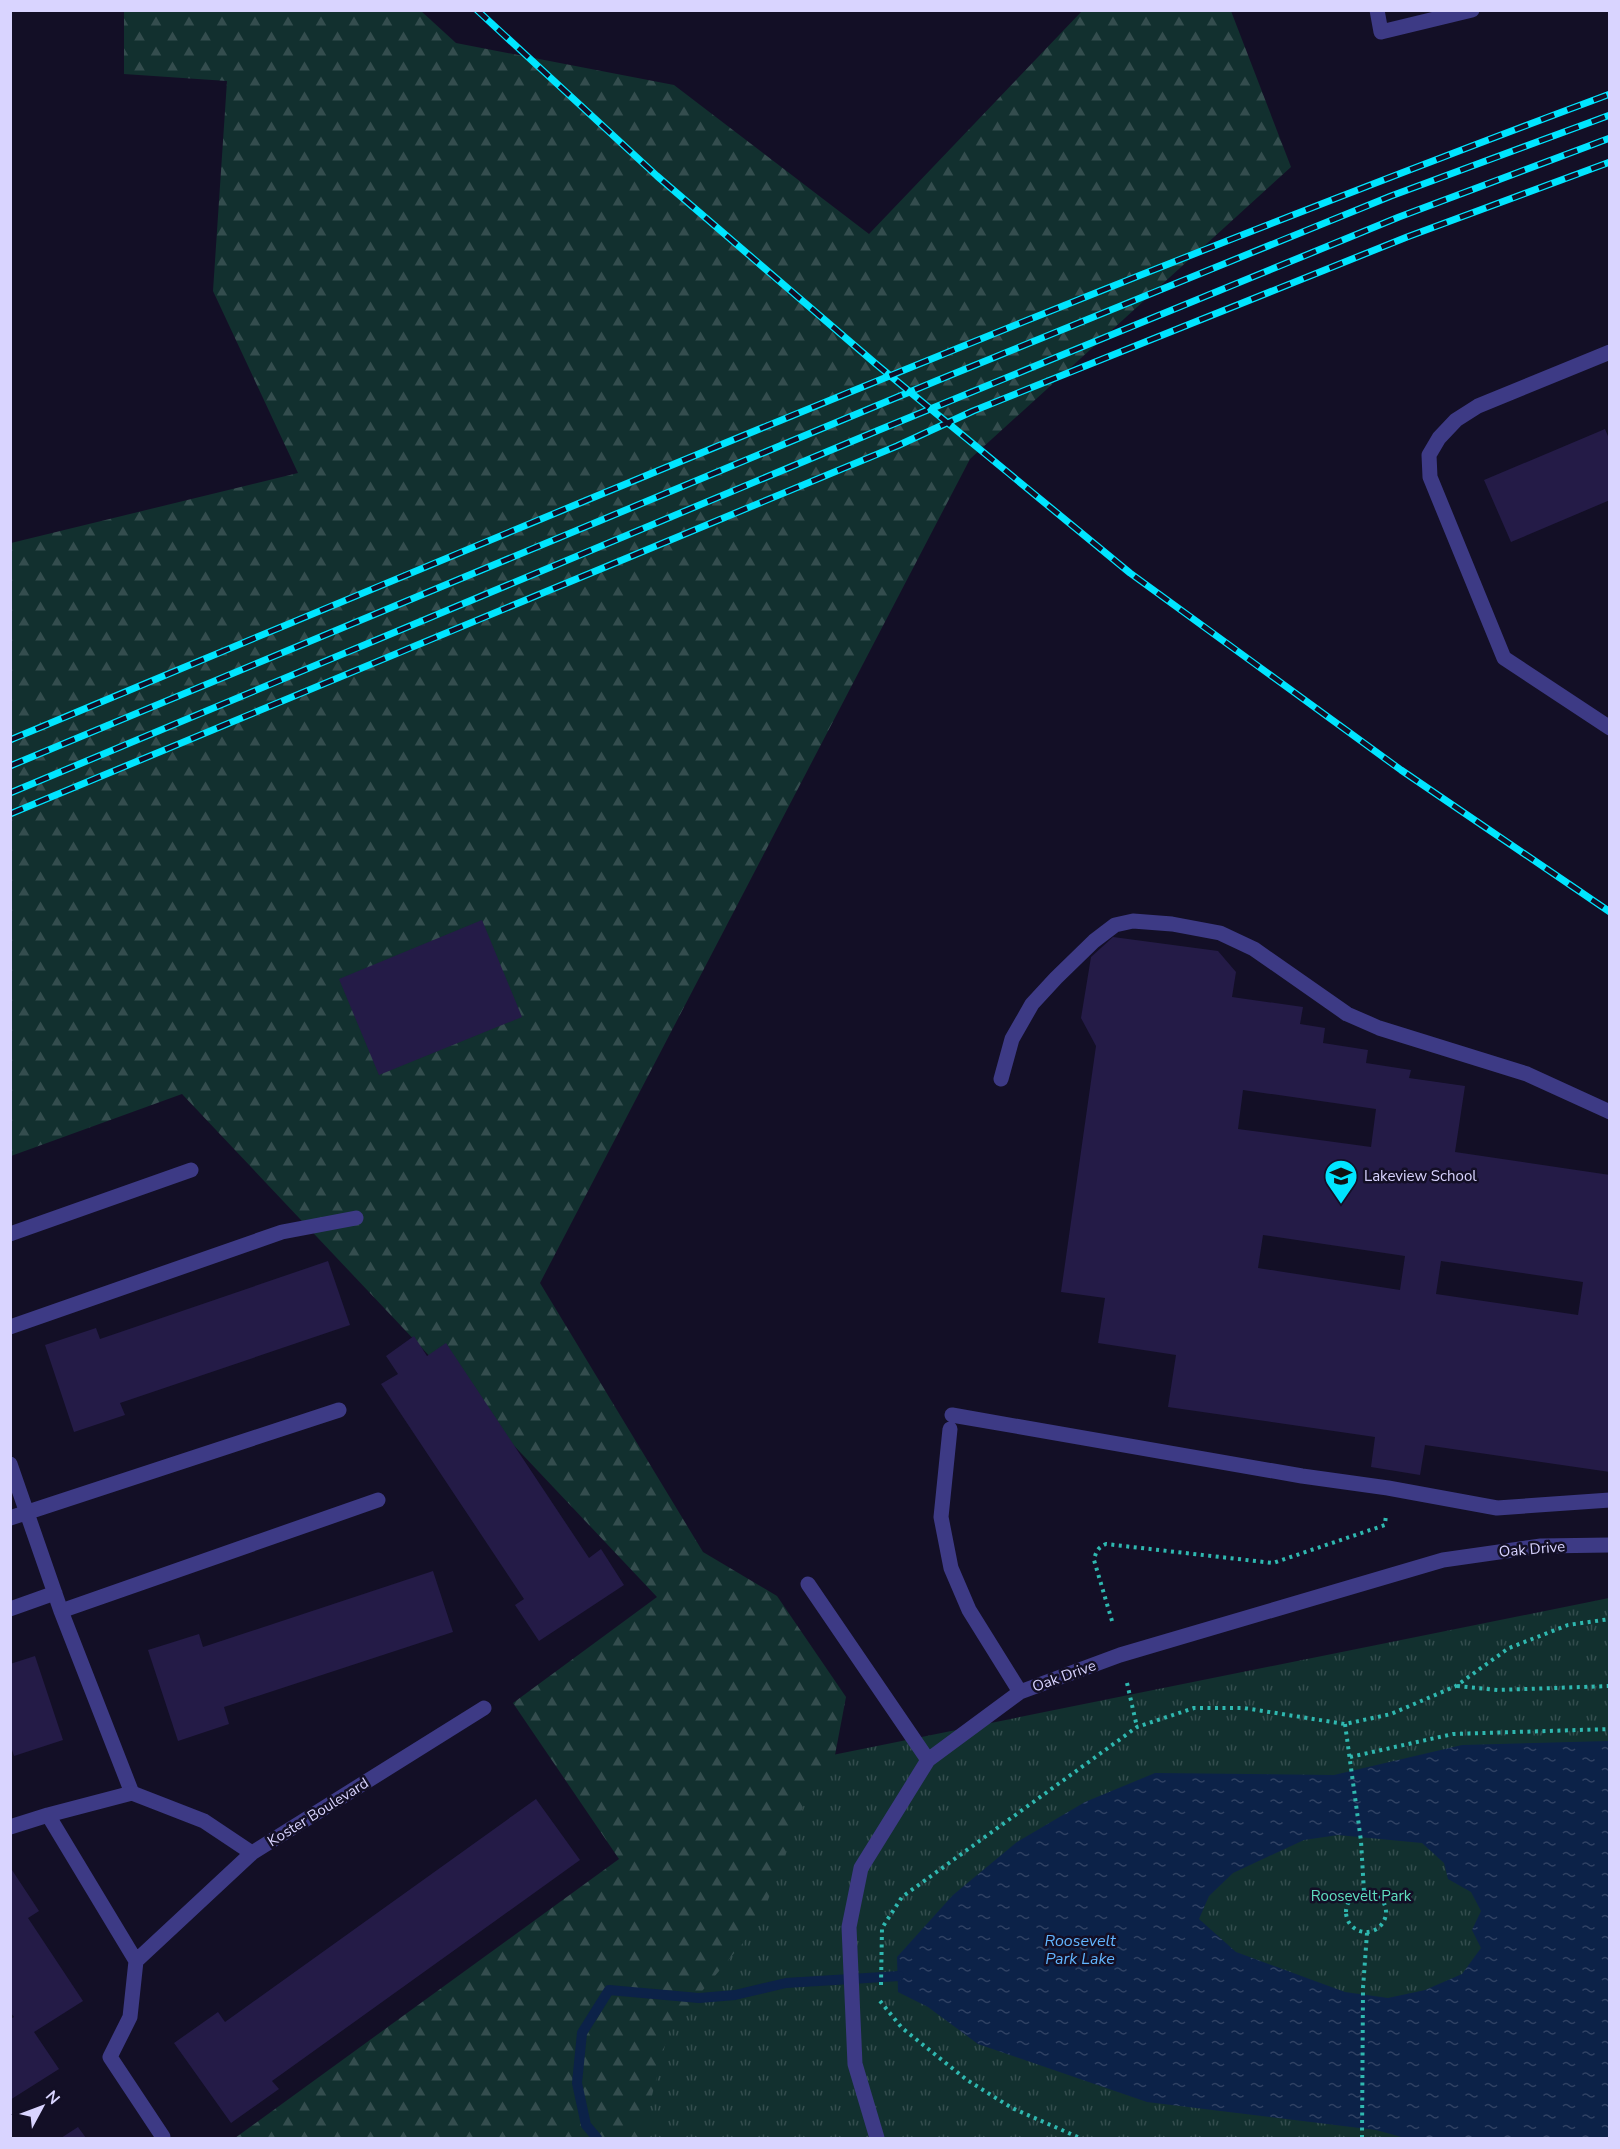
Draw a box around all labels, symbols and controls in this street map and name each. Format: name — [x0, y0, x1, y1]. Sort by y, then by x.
school or university icon: Lakeview School — [1323, 1158, 1359, 1205]
place label: Lakeview School — [1364, 1166, 1477, 1186]
street label: Oak Drive — [1498, 1536, 1566, 1562]
street label: Oak Drive — [1029, 1655, 1099, 1697]
street label: Koster Boulevard — [264, 1773, 372, 1851]
park label: Roosevelt Park — [1311, 1886, 1412, 1906]
water label: Roosevelt Park Lake — [1044, 1930, 1116, 1970]
north arrow — [12, 2077, 72, 2137]
text: N — [40, 2086, 65, 2110]

